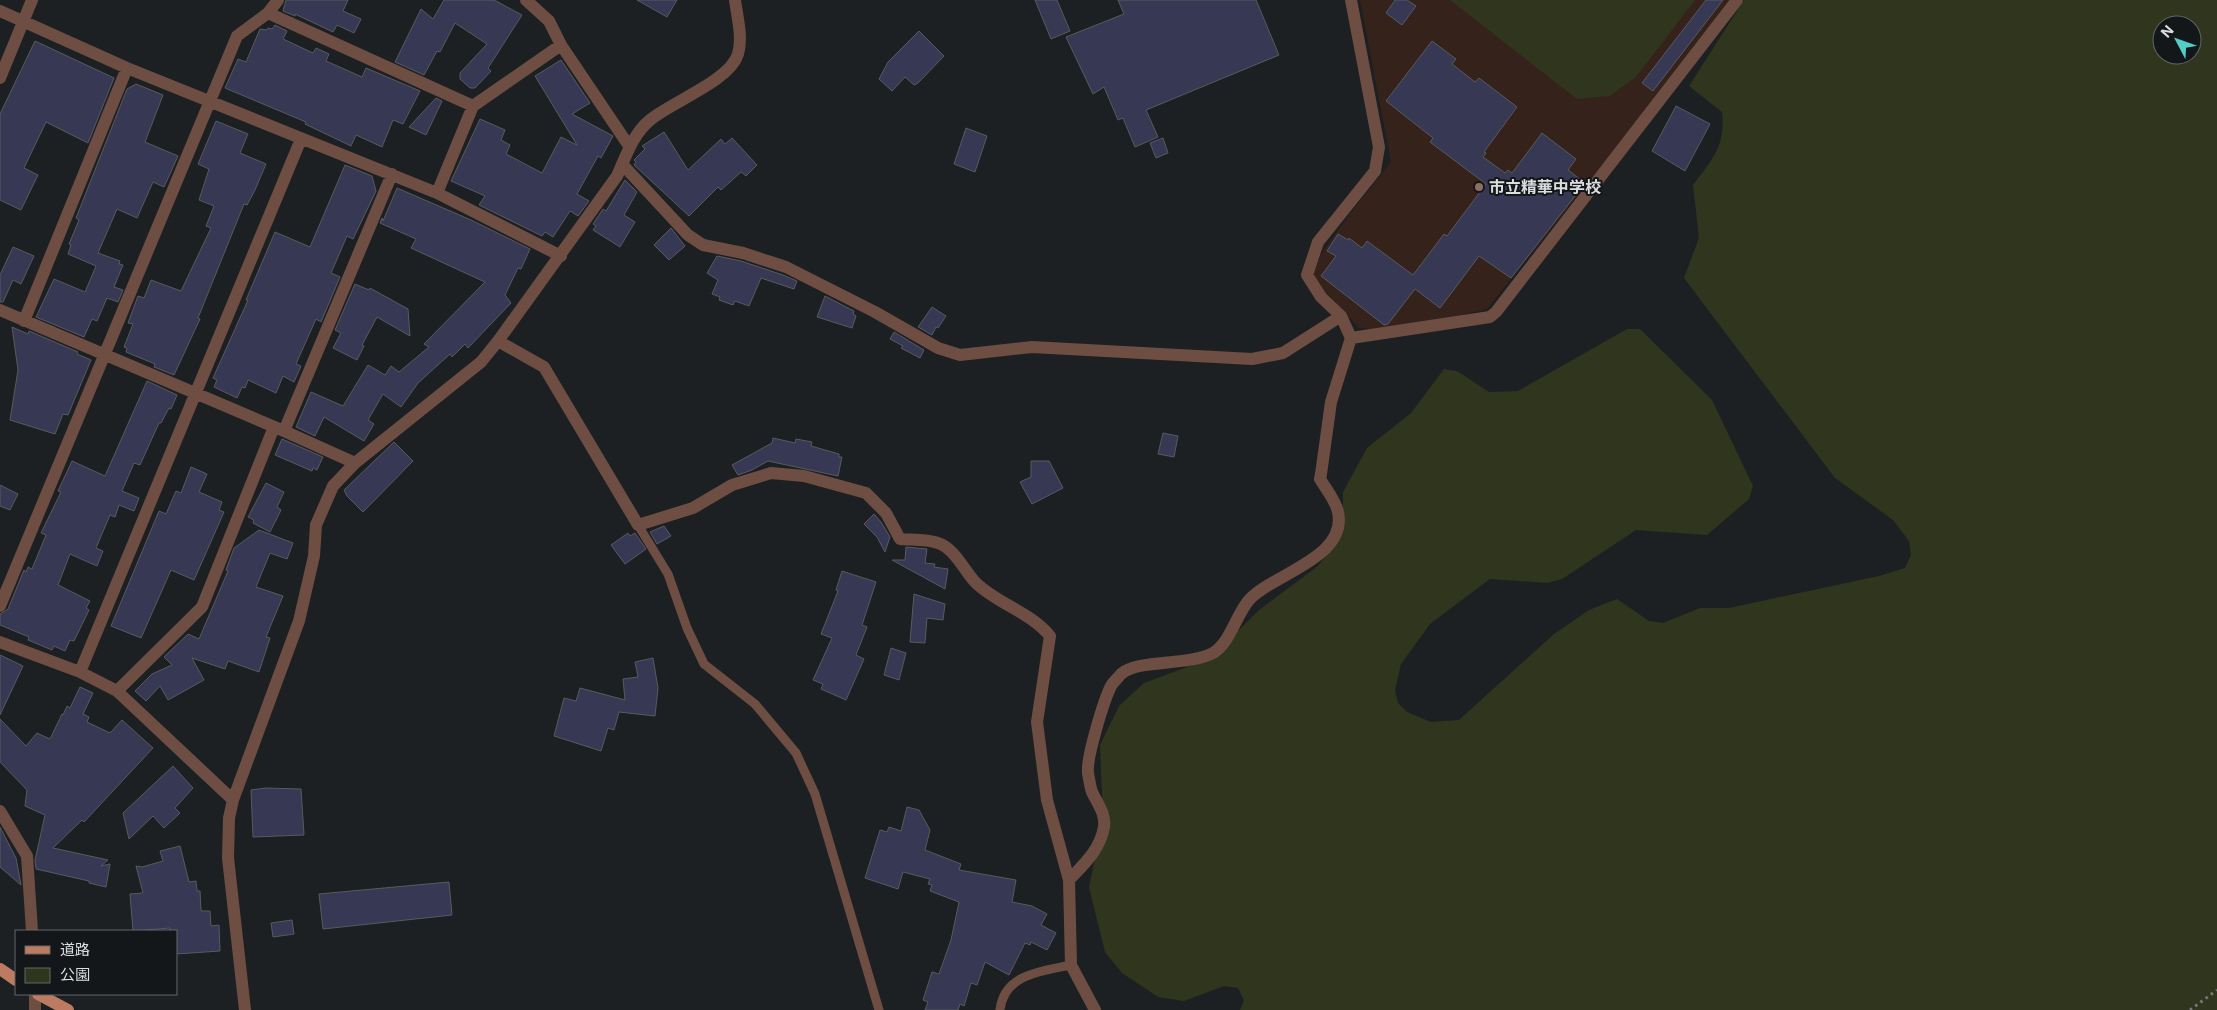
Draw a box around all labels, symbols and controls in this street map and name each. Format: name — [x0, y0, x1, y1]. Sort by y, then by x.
north arrow — [2152, 15, 2202, 65]
text: N — [2157, 22, 2177, 41]
place label: 市立精華中学校 — [1489, 177, 1601, 197]
marker: 市立精華中学校 — [1473, 181, 1485, 193]
legend — [15, 930, 178, 995]
text: 道路 — [60, 940, 90, 959]
text: 公園 — [60, 965, 90, 984]

